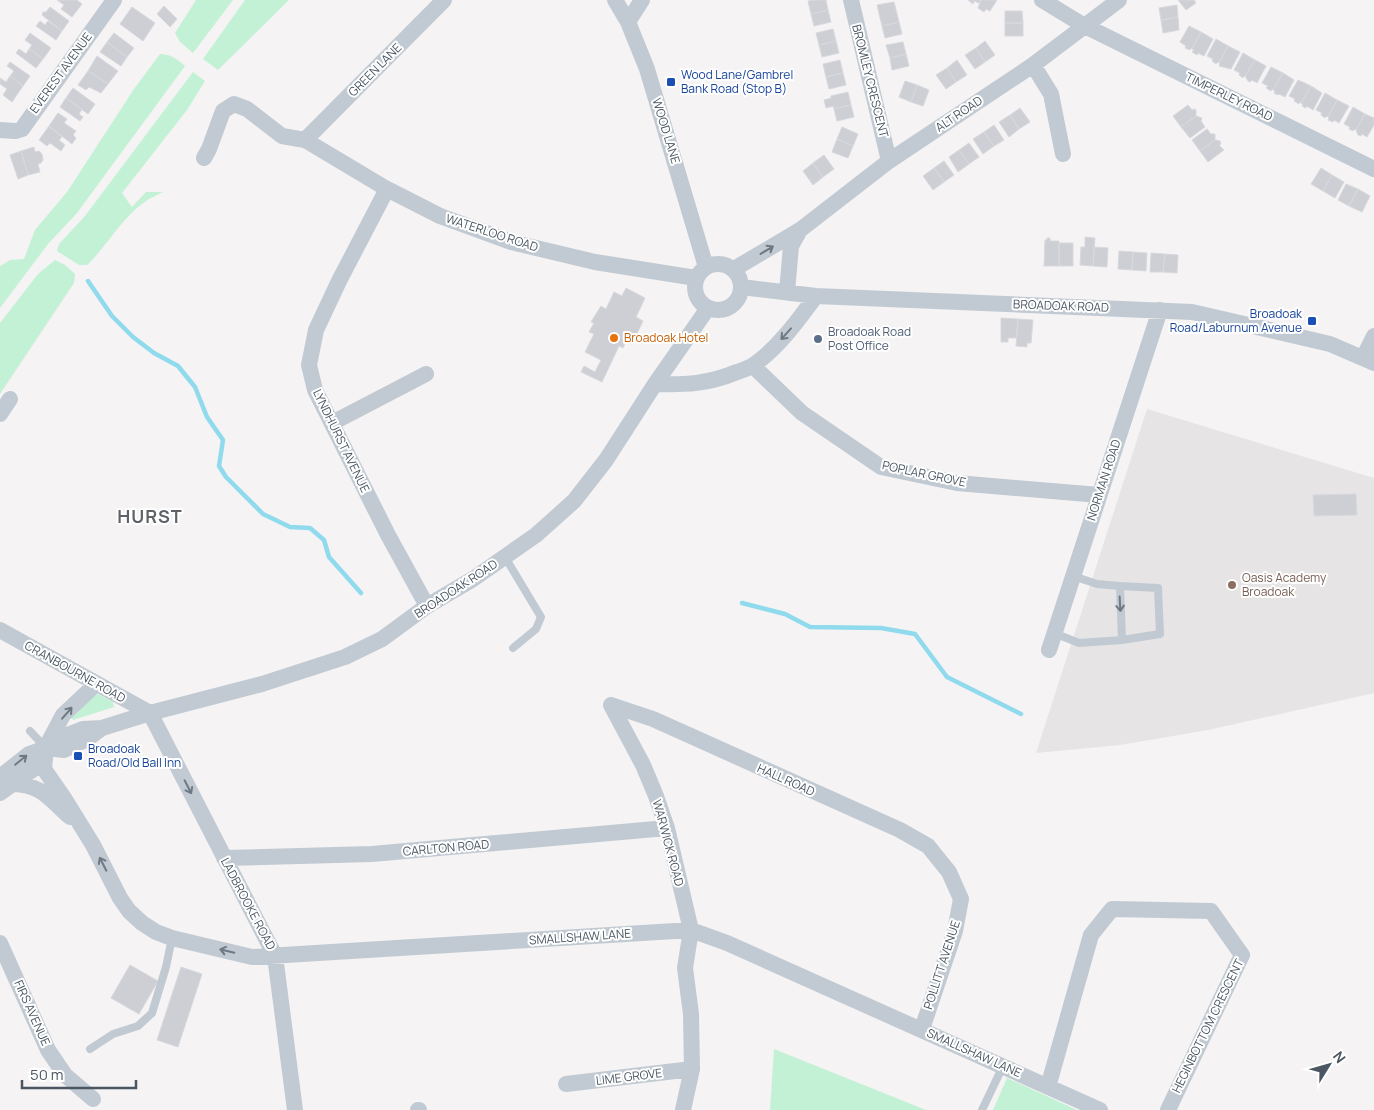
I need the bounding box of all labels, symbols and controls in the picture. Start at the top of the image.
street label: BROMLEY CRESCENT [848,22,893,140]
street label: EVEREST AVENUE [26,29,96,117]
street label: GREEN LANE [344,39,405,100]
place label: Wood Lane/Gambrel Bank Road (Stop B) [681,66,793,97]
street label: TIMPERLEY ROAD [1183,68,1276,125]
marker: Wood Lane/Gambrel Bank Road (Stop B) [665,76,677,88]
street label: ALT ROAD [932,92,986,136]
street label: WOOD LANE [648,96,685,166]
street label: WATERLOO ROAD [444,210,541,255]
one-way arrow [760,244,774,254]
street label: BROADOAK ROAD [1013,295,1109,316]
place label: Broadoak Road/Laburnum Avenue [1170,305,1303,336]
marker: Broadoak Road/Laburnum Avenue [1306,315,1318,327]
place label: Broadoak Road Post Office [828,323,911,354]
one-way arrow [780,328,792,341]
place label: Broadoak Hotel [624,329,708,346]
marker: Broadoak Hotel [608,332,620,344]
marker: Broadoak Road Post Office [812,333,824,345]
street label: LYNDHURST AVENUE [309,386,374,495]
street label: NORMAN ROAD [1082,437,1125,523]
street label: POPLAR GROVE [881,456,968,491]
district label: HURST [117,504,183,528]
street label: BROADOAK ROAD [411,555,501,622]
place label: Oasis Academy Broadoak [1242,569,1327,600]
marker: Oasis Academy Broadoak [1226,579,1238,591]
one-way arrow [1116,596,1125,612]
street label: CRANBOURNE ROAD [22,637,129,706]
one-way arrow [61,706,72,719]
place label: Broadoak Road/Old Ball Inn [88,740,181,771]
marker: Broadoak Road/Old Ball Inn [72,750,84,762]
one-way arrow [15,754,28,765]
street label: HALL ROAD [755,759,818,800]
one-way arrow [184,779,193,794]
street label: WARWICK ROAD [649,798,688,888]
street label: CARLTON ROAD [402,835,490,860]
street label: LADBROOKE ROAD [217,855,280,953]
one-way arrow [98,856,108,871]
street label: POLLITT AVENUE [919,918,964,1011]
street label: SMALLSHAW LANE [528,924,632,949]
one-way arrow [220,946,236,955]
street label: HEGINBOTTOM CRESCENT [1168,955,1248,1096]
street label: FIRS AVENUE [10,977,55,1049]
street label: SMALLSHAW LANE [924,1024,1024,1081]
north arrow [1304,1040,1354,1090]
text: N [1329,1047,1350,1067]
scale bar [22,1058,136,1090]
text: 50 m [30,1064,64,1085]
street label: LIME GROVE [595,1064,663,1089]

